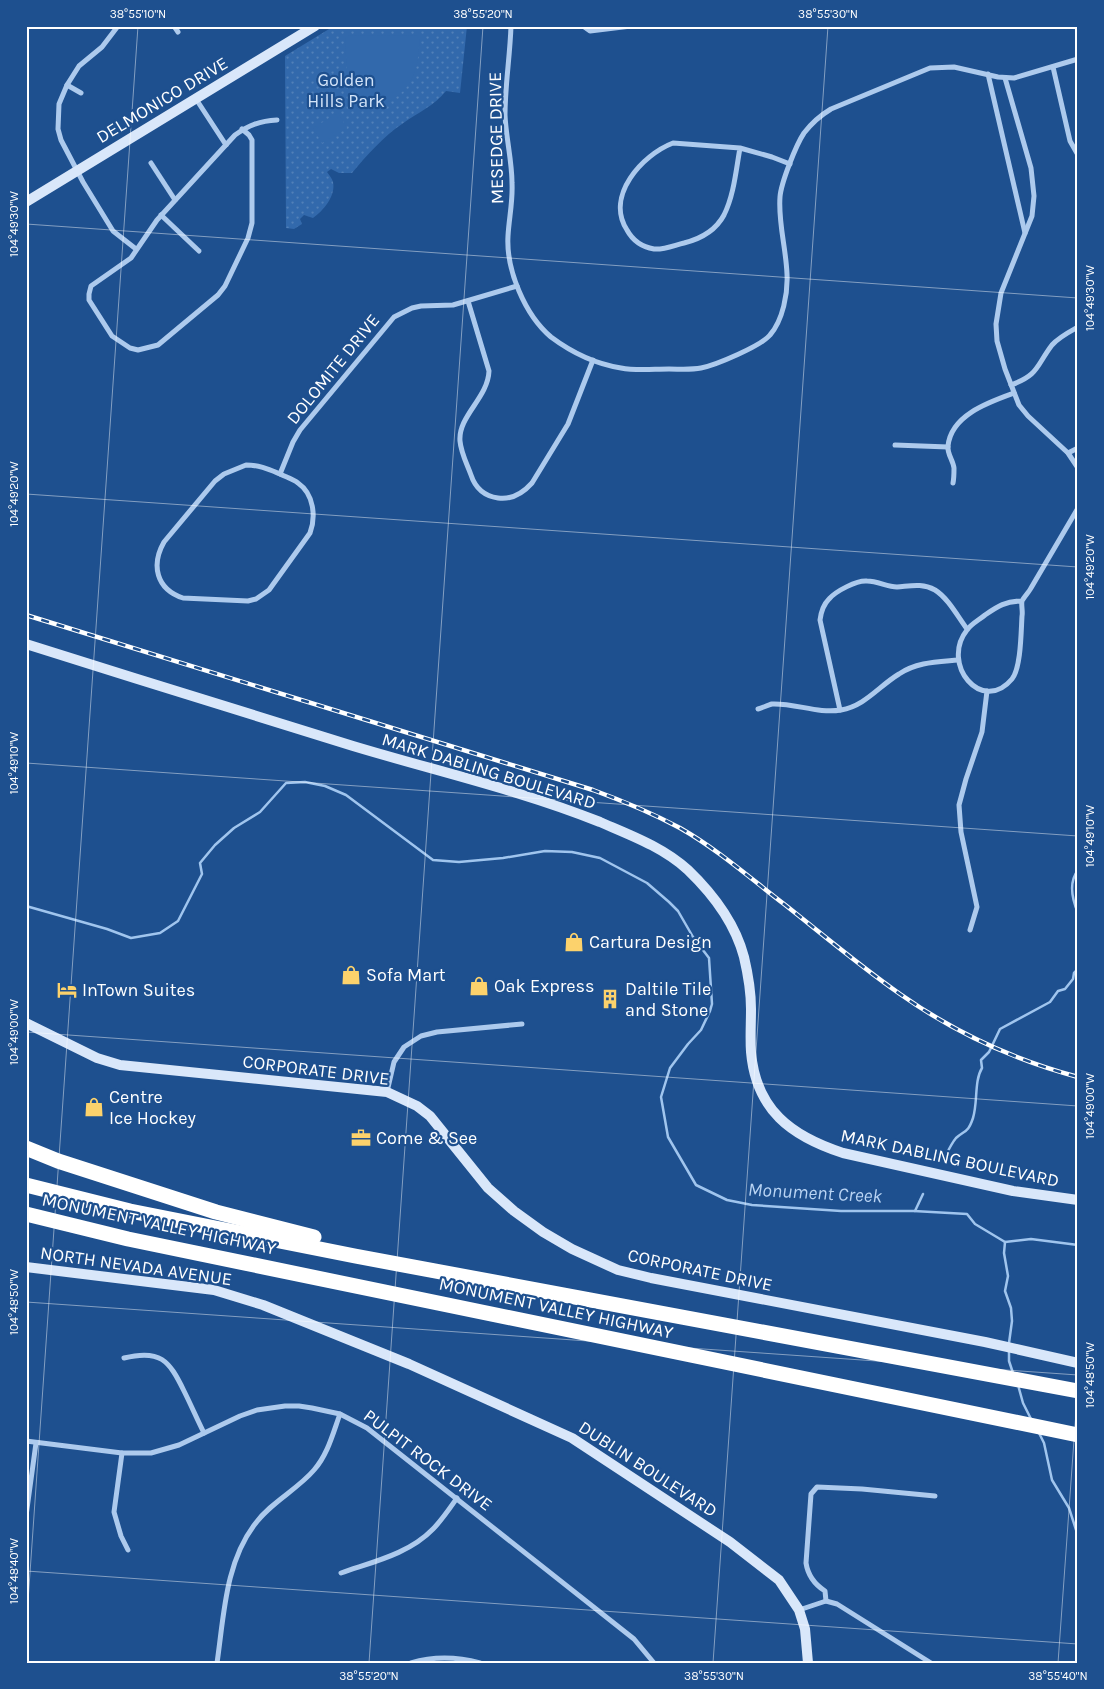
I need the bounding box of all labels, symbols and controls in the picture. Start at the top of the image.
text: 38°55'10"N [110,7,166,21]
text: 38°55'20"N [453,7,513,21]
text: 38°55'30"N [798,7,858,21]
street label: DELMONICO DRIVE [92,52,232,148]
park label: Golden Hills Park [307,69,385,112]
street label: MESEDGE DRIVE [484,72,508,204]
text: 104°49'30"W [7,191,21,257]
text: 104°49'30"W [1083,265,1097,331]
street label: DOLOMITE DRIVE [282,309,384,429]
text: 104°49'20"W [7,461,21,527]
text: 104°49'20"W [1083,534,1097,600]
street label: MARK DABLING BOULEVARD [379,728,599,814]
text: 104°49'10"W [7,731,21,794]
text: 104°49'10"W [1083,804,1097,867]
shop icon: Cartura Design [563,931,585,953]
place label: Cartura Design [589,931,712,953]
shop icon: Sofa Mart [340,964,362,986]
place label: Sofa Mart [366,964,446,986]
shop icon: Oak Express [468,975,490,997]
place label: Oak Express [494,975,594,997]
place label: Daltile Tile and Stone [625,978,711,1021]
hotel icon: InTown Suites [56,979,78,1001]
place label: InTown Suites [82,979,195,1001]
building icon: Daltile Tile and Stone [599,988,621,1010]
text: 104°49'00"W [7,999,21,1065]
street label: CORPORATE DRIVE [241,1050,391,1090]
text: 104°49'00"W [1083,1073,1097,1139]
place label: Centre Ice Hockey [109,1086,196,1129]
shop icon: Centre Ice Hockey [83,1096,105,1118]
street label: MARK DABLING BOULEVARD [839,1124,1061,1192]
office icon: Come & See [350,1127,372,1149]
place label: Come & See [376,1127,477,1149]
water label: Monument Creek [747,1178,883,1208]
street label: MONUMENT VALLEY HIGHWAY [40,1188,278,1260]
street label: NORTH NEVADA AVENUE [39,1242,233,1290]
street label: CORPORATE DRIVE [626,1244,774,1296]
text: 104°48'50"W [7,1269,21,1335]
street label: MONUMENT VALLEY HIGHWAY [437,1272,675,1344]
text: 104°48'50"W [1083,1342,1097,1408]
street label: PULPIT ROCK DRIVE [359,1404,497,1516]
street label: DUBLIN BOULEVARD [575,1416,721,1522]
text: 104°48'40"W [7,1538,21,1604]
text: 38°55'20"N [339,1669,399,1683]
text: 38°55'30"N [684,1669,744,1683]
text: 38°55'40"N [1028,1669,1088,1683]

